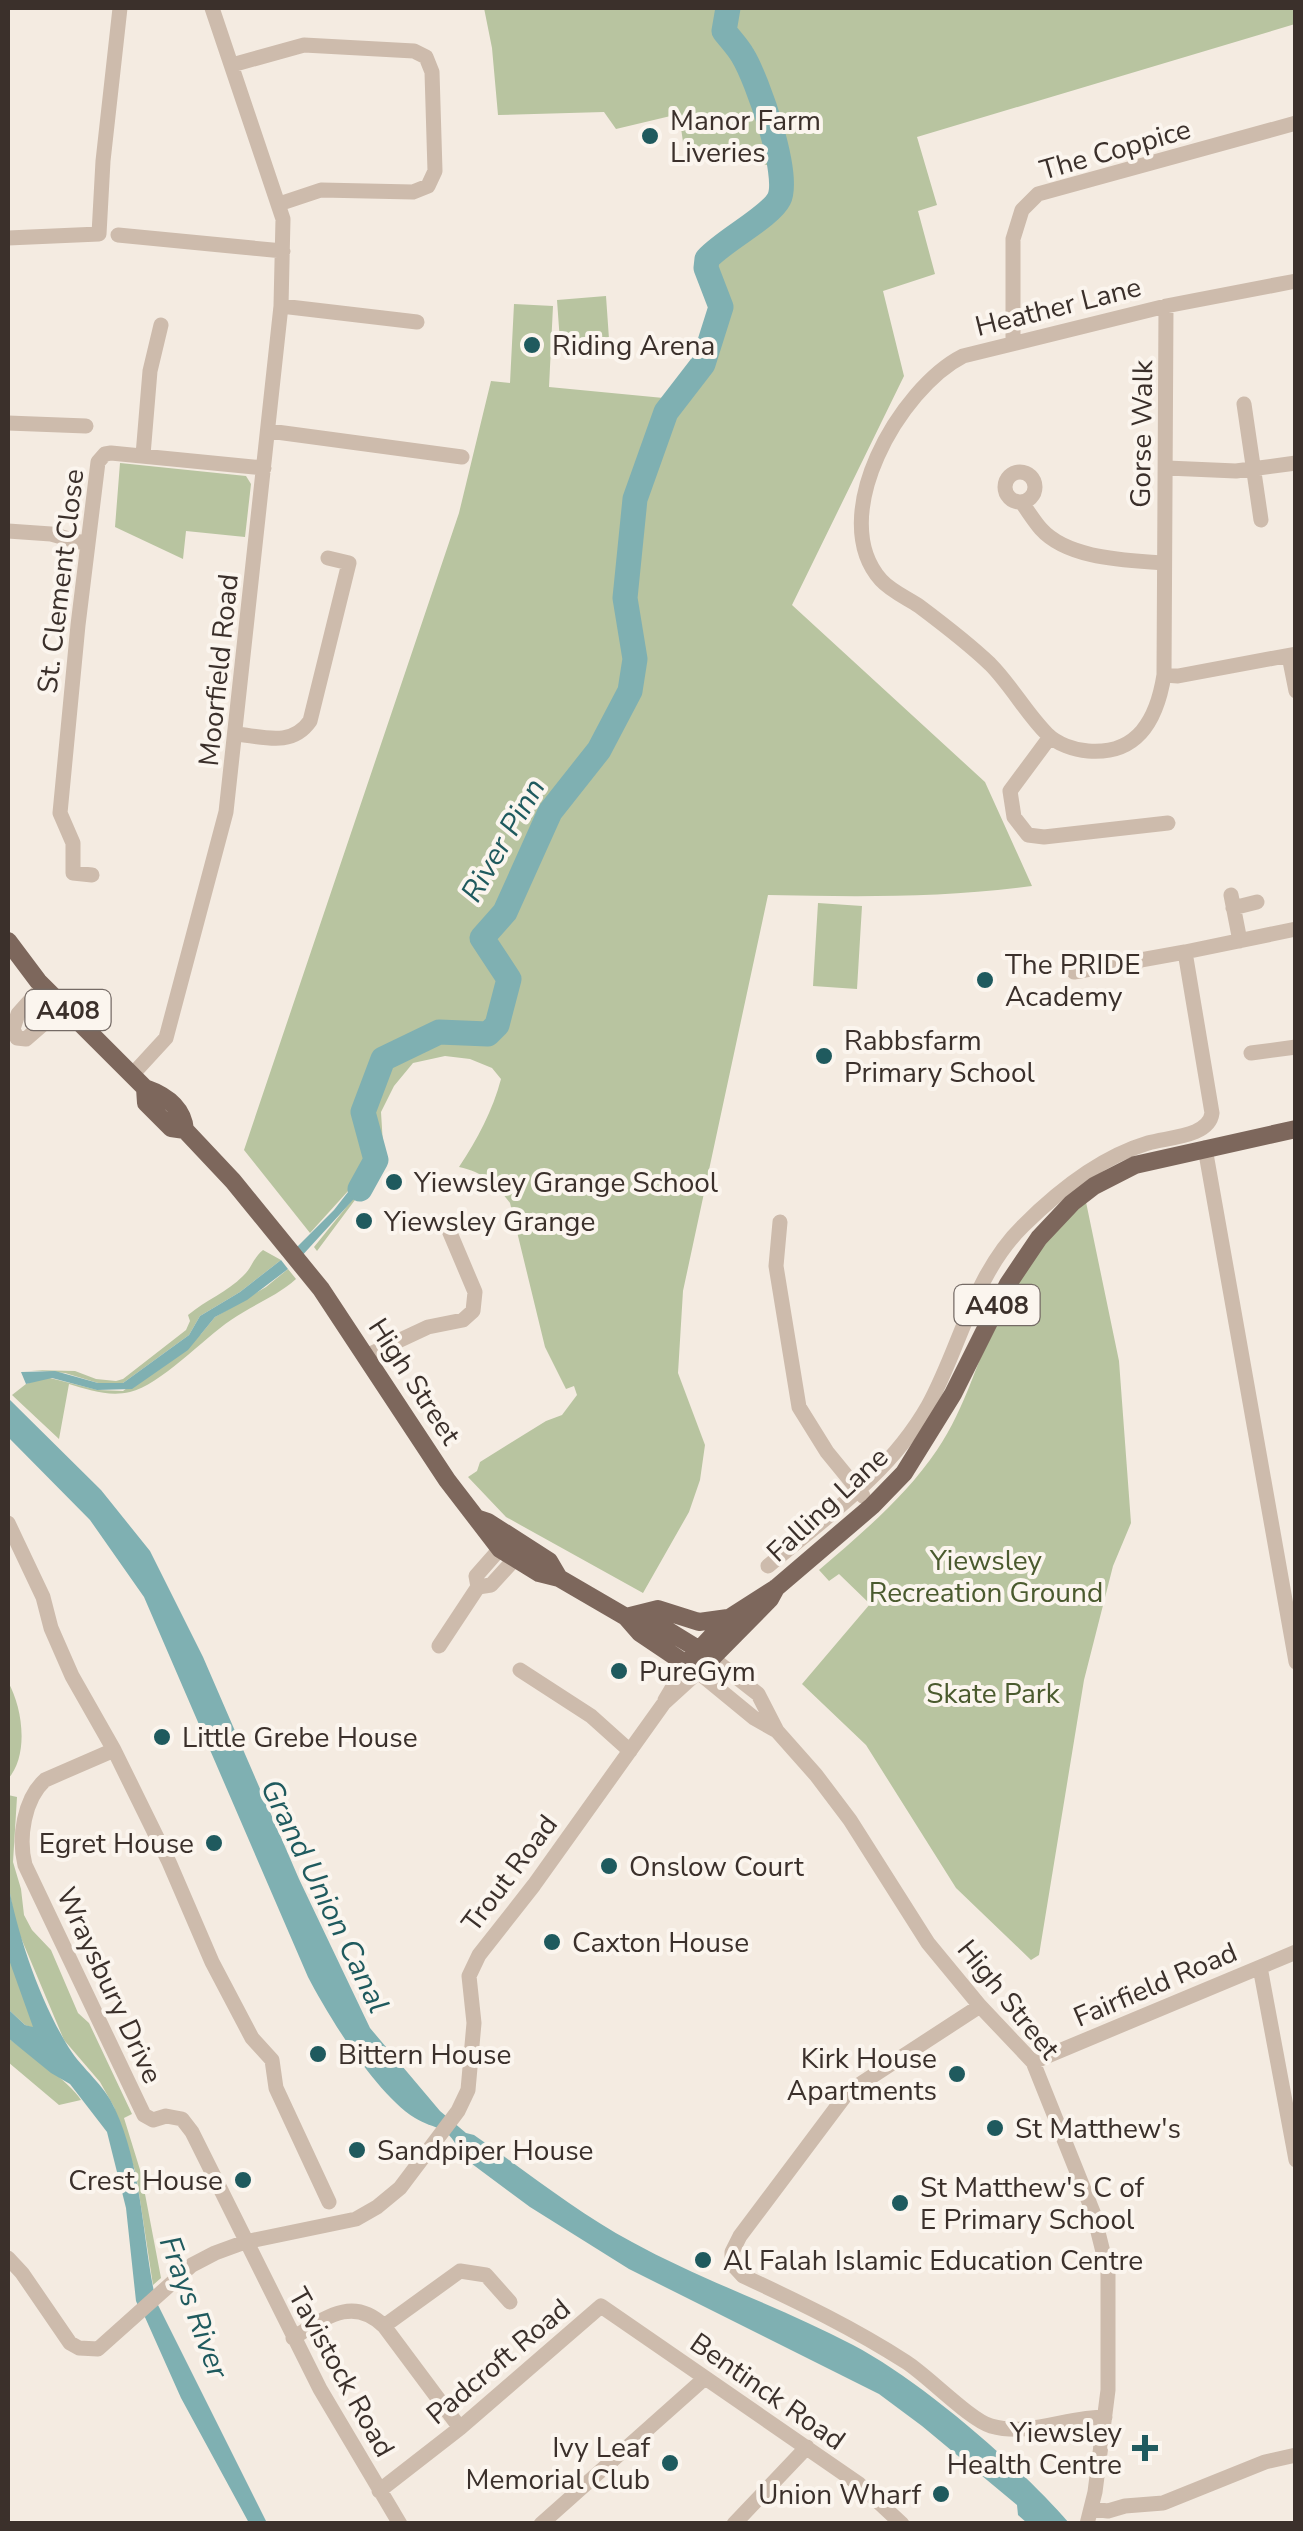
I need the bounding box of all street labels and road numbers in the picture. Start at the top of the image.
street label: The Coppice [1036,110,1195,190]
street label: Heather Lane [971,268,1145,346]
street label: Gorse Walk [1122,359,1162,508]
street label: St. Clement Close [28,467,94,695]
street label: Moorfield Road [190,572,248,768]
road number: A408 [26,990,110,1030]
road number: A408 [954,1285,1040,1325]
street label: High Street [359,1311,469,1452]
street label: Falling Lane [759,1439,897,1571]
street label: Trout Road [453,1807,566,1940]
street label: Wraysbury Drive [47,1881,171,2090]
street label: High Street [948,1932,1068,2068]
street label: Fairfield Road [1068,1933,1243,2036]
street label: Tavistock Road [279,2281,403,2464]
street label: Padcroft Road [419,2290,579,2433]
street label: Bentinck Road [682,2324,853,2459]

